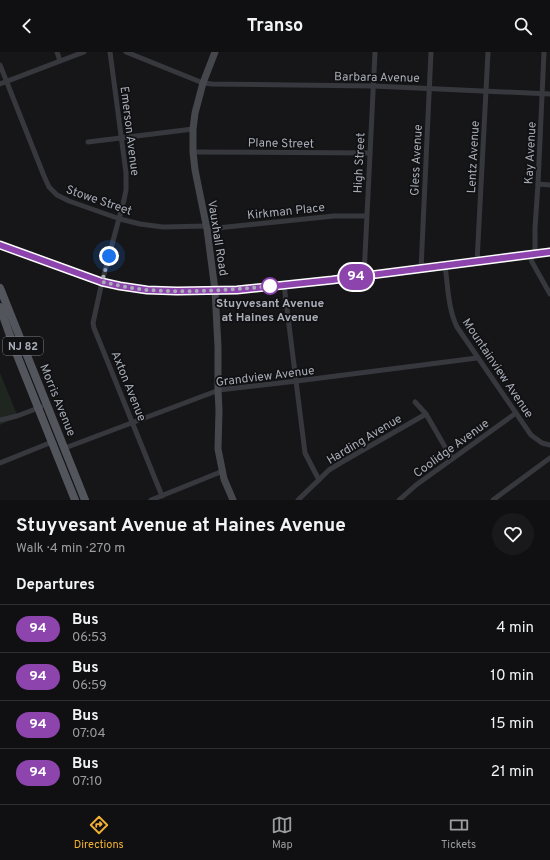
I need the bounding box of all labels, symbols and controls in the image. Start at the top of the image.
icon: back [16,15,38,37]
text: Transo [247,15,303,38]
icon: search [512,15,534,37]
street label: Barbara Avenue [334,69,420,87]
street label: Emerson Avenue [116,86,142,177]
street label: Lentz Avenue [464,120,484,194]
street label: Kay Avenue [521,121,541,185]
street label: Gless Avenue [407,124,427,196]
street label: High Street [350,132,370,194]
street label: Plane Street [248,135,314,153]
street label: Stowe Street [64,182,134,220]
street label: Vauxhall Road [203,199,231,277]
street label: Kirkman Place [246,200,326,224]
your location [99,246,119,266]
line badge: 94 [338,264,374,290]
text: 94 [347,268,365,285]
marker: Stuyvesant Avenue at Haines Avenue [261,277,279,295]
place label: Stuyvesant Avenue at Haines Avenue [216,296,324,326]
street label: Mountainview Avenue [458,316,536,421]
road number: NJ 82 [3,337,43,355]
street label: Axton Avenue [107,349,149,424]
street label: Morris Avenue [35,362,79,439]
street label: Grandview Avenue [215,363,315,391]
street label: Harding Avenue [324,411,405,469]
street label: Coolidge Avenue [410,416,493,482]
button: heart [492,513,534,555]
text: Stuyvesant Avenue at Haines Avenue [16,514,346,538]
text: Walk · 4 min · 270 m [16,541,125,557]
text: Departures [16,576,95,595]
text: Bus [72,611,99,630]
text: 4 min [496,619,534,638]
text: 94 [29,620,47,637]
text: 06:53 [72,630,107,646]
text: Bus [72,659,99,678]
text: 10 min [490,667,534,686]
text: 94 [29,668,47,685]
text: 06:59 [72,678,107,694]
text: Bus [72,707,99,726]
text: 15 min [491,715,534,734]
text: 94 [29,716,47,733]
text: 07:04 [72,726,106,742]
text: Bus [72,755,99,774]
text: 21 min [491,763,534,782]
text: 94 [29,764,47,781]
text: 07:10 [72,774,102,790]
tab: Directions [74,814,124,852]
tab: Map [271,814,293,852]
tab: Tickets [441,814,476,852]

